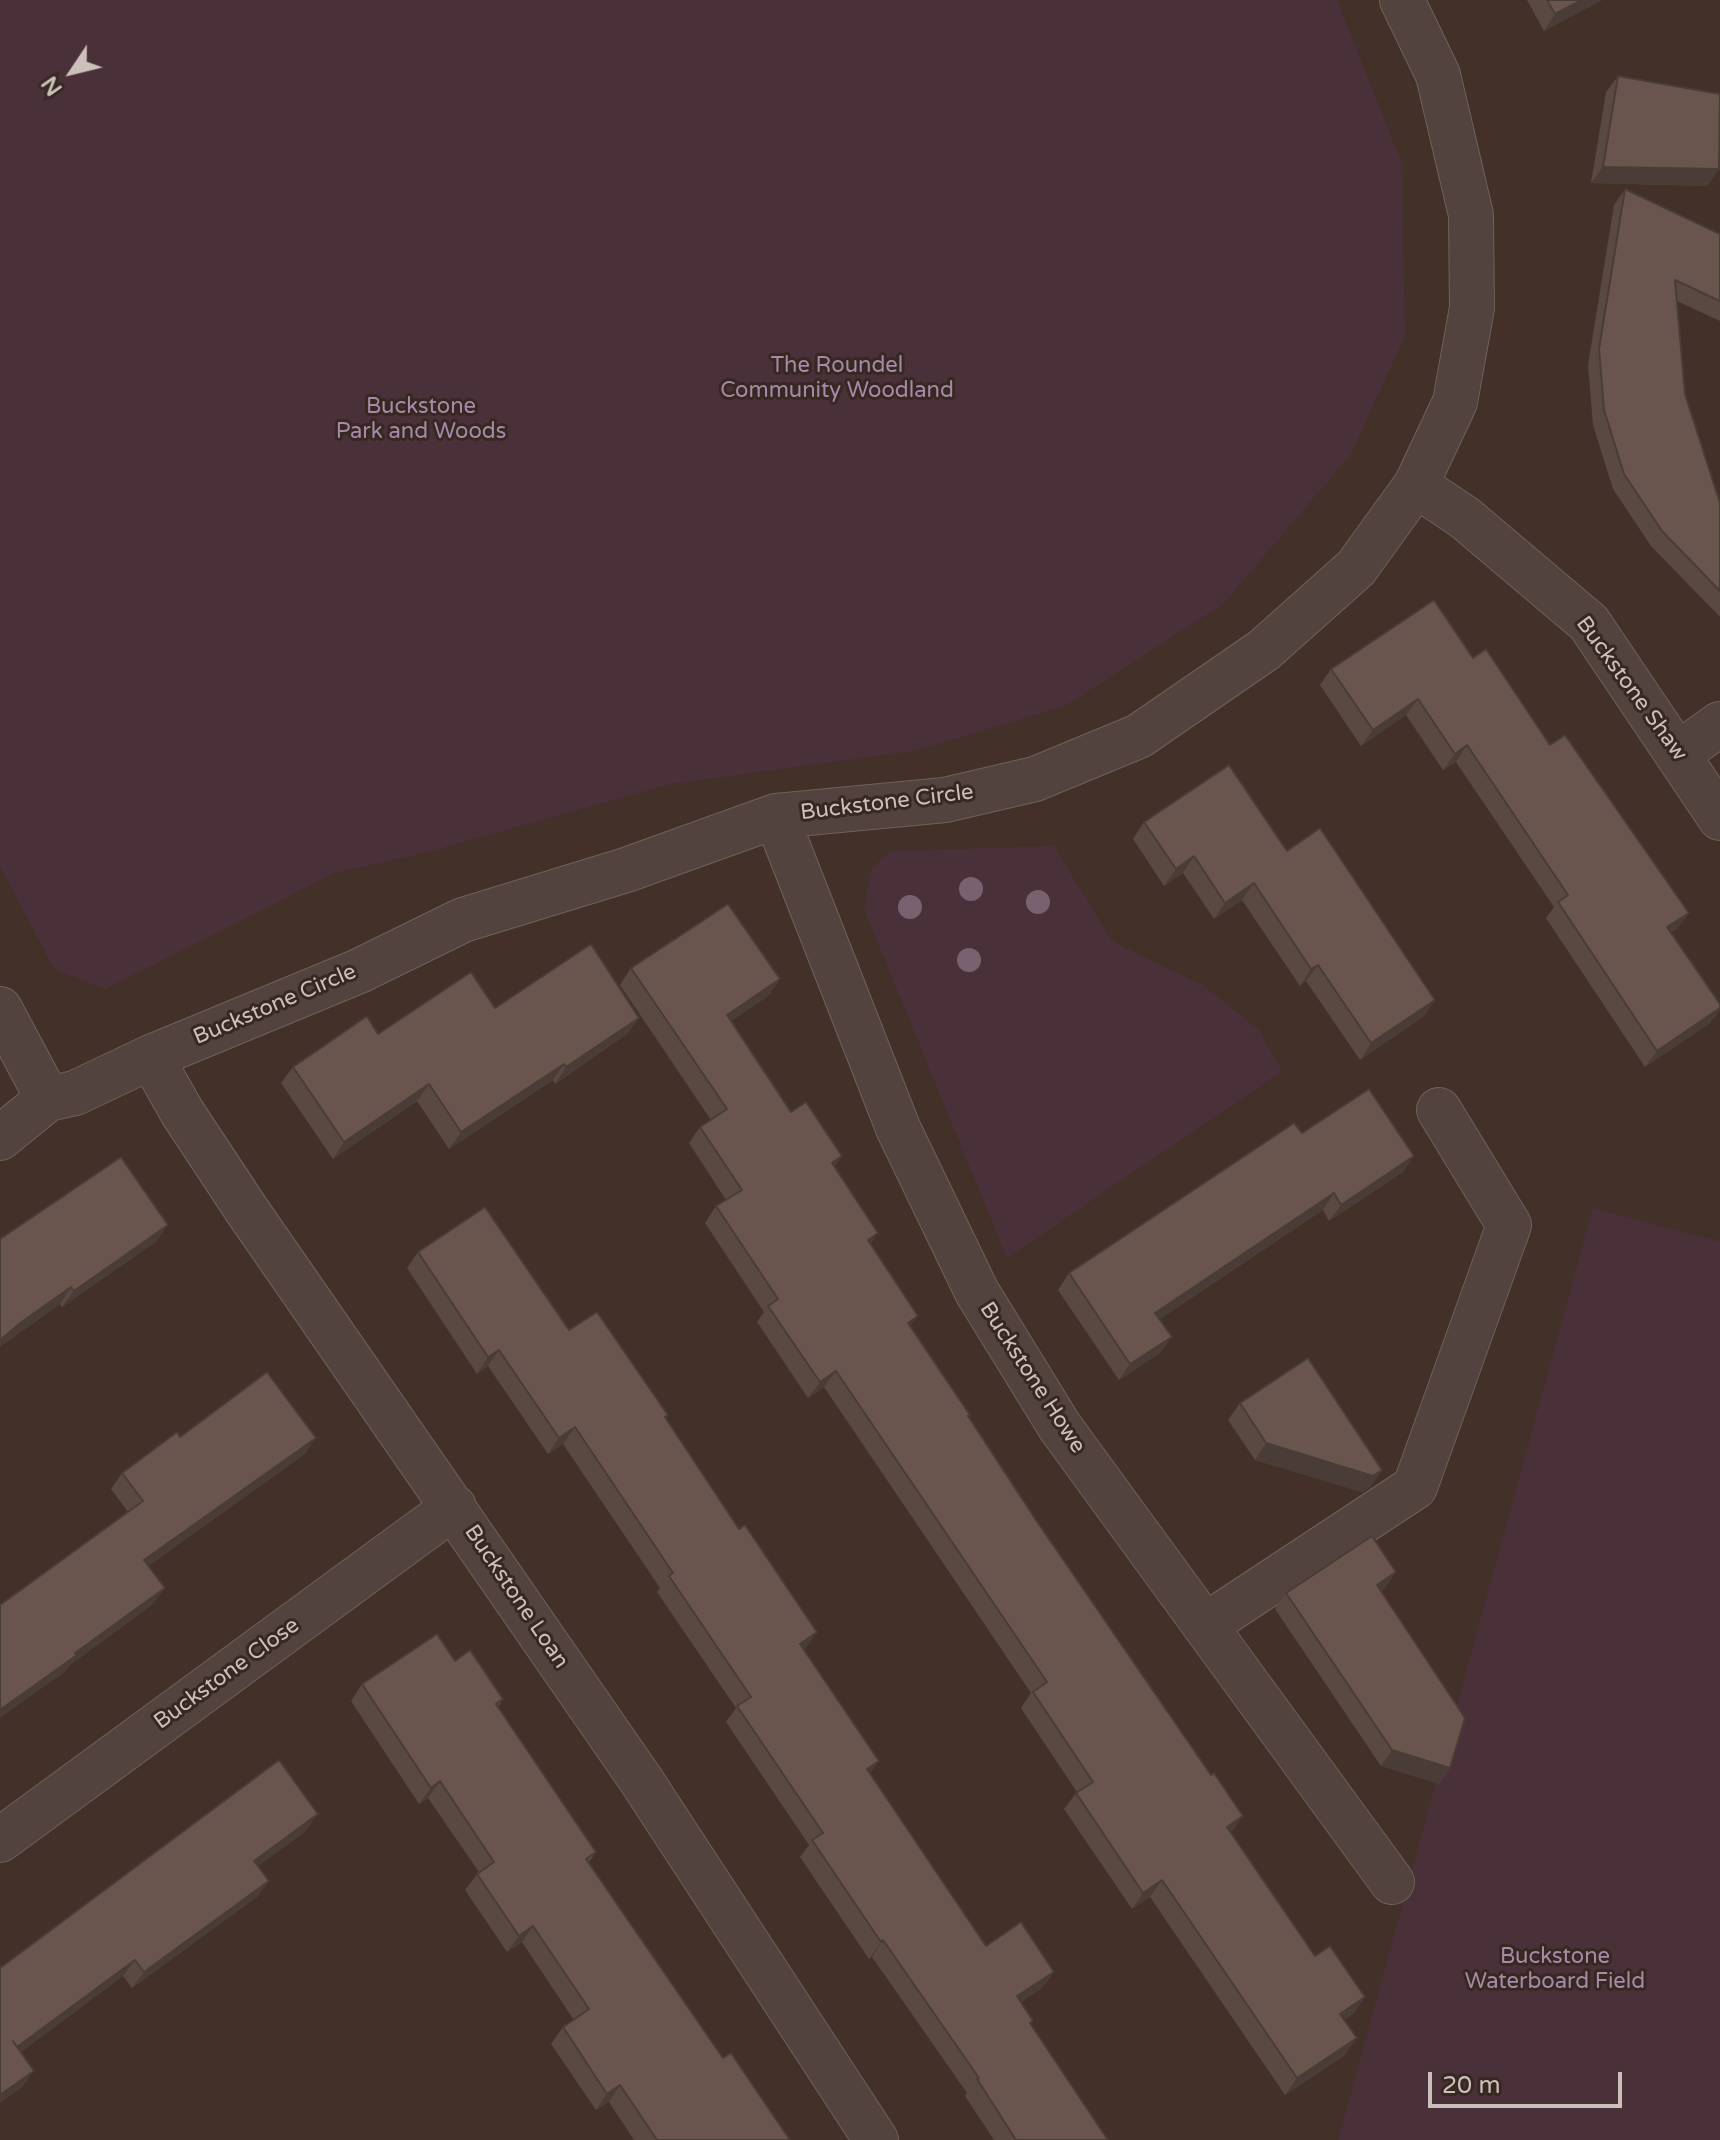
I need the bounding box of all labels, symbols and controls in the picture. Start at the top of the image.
north arrow [32,32,112,112]
text: N [37,71,68,100]
park label: The Roundel Community Woodland [720,353,954,404]
park label: Buckstone Park and Woods [336,394,506,446]
street label: Buckstone Shaw [1570,612,1692,766]
street label: Buckstone Circle [799,779,975,827]
street label: Buckstone Circle [190,959,360,1051]
street label: Buckstone Howe [973,1297,1091,1459]
street label: Buckstone Loan [458,1520,574,1674]
street label: Buckstone Close [149,1613,305,1735]
park label: Buckstone Waterboard Field [1465,1944,1645,1996]
scale bar [1432,2056,1626,2106]
text: 20 m [1442,2071,1500,2100]

